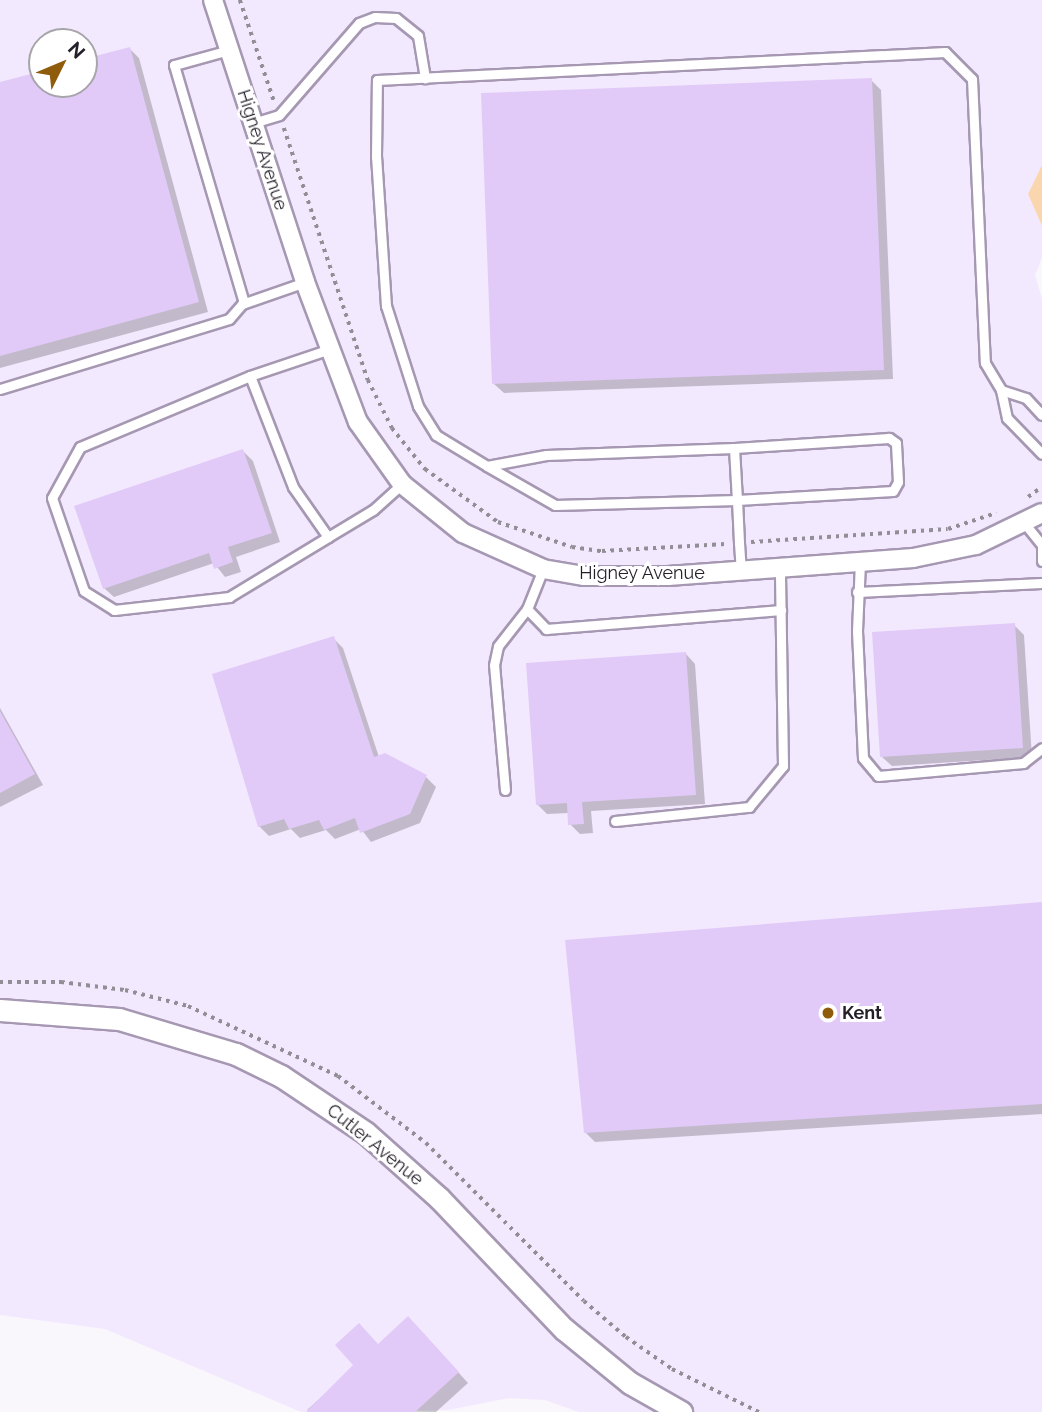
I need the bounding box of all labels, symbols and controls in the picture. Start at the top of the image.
north arrow [28,28,98,98]
text: N [64,37,90,63]
street label: Higney Avenue [232,86,292,214]
street label: Higney Avenue [579,562,705,584]
place label: Kent [842,1002,882,1024]
marker: Kent [820,1005,836,1021]
street label: Cutler Avenue [322,1099,428,1191]

